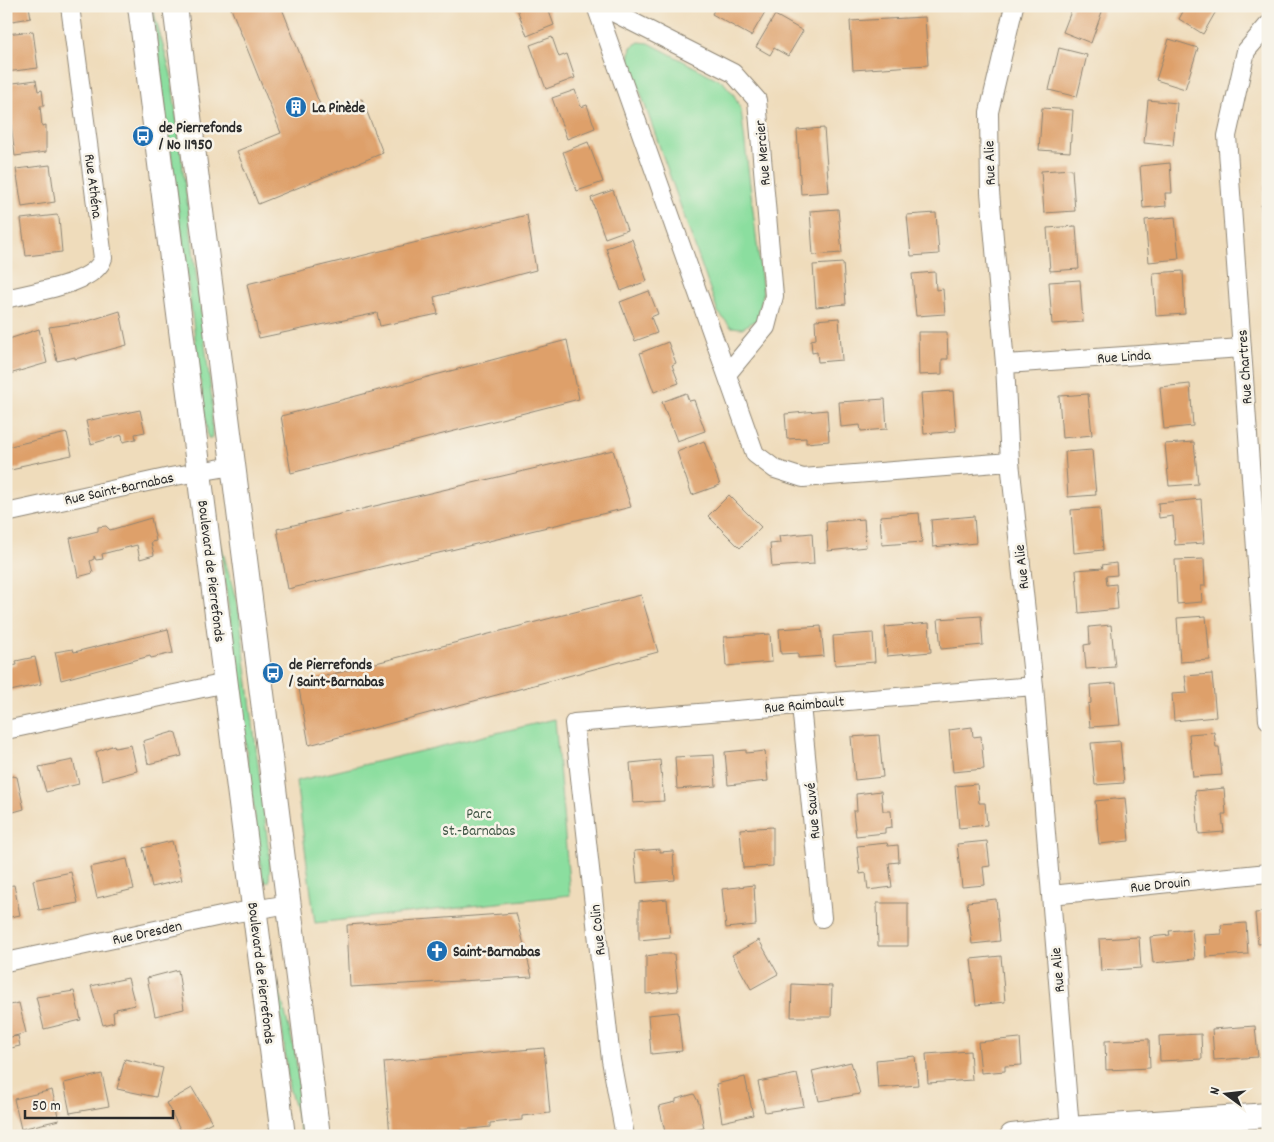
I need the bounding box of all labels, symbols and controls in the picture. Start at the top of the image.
building icon: La Pinède [284,95,308,119]
place label: La Pinède [312,98,366,120]
place label: de Pierrefonds / No 11950 [158,118,242,157]
street label: Rue Mercier [750,119,778,187]
bus stop icon: de Pierrefonds / No 11950 [131,124,155,148]
street label: Rue Alie [979,140,1003,186]
street label: Rue Athéna [77,153,107,221]
street label: Rue Chartres [1232,329,1260,405]
street label: Rue Linda [1097,345,1153,371]
street label: Rue Saint-Barnabas [63,468,176,512]
street label: Boulevard de Pierrefonds [190,499,230,644]
street label: Rue Alie [1010,543,1036,590]
place label: de Pierrefonds / Saint-Barnabas [288,655,384,694]
bus stop icon: de Pierrefonds / Saint-Barnabas [261,661,285,685]
street label: Rue Raimbault [763,691,846,720]
street label: Rue Sauvé [801,782,827,840]
park label: Parc St.-Barnabas [442,804,516,843]
street label: Rue Drouin [1129,872,1191,900]
street label: Boulevard de Pierrefonds [240,901,280,1046]
street label: Rue Colin [585,903,613,956]
street label: Rue Dresden [111,916,184,952]
church icon: Saint-Barnabas [425,939,449,963]
place label: Saint-Barnabas [453,942,541,964]
street label: Rue Alie [1046,946,1072,993]
north arrow [1202,1070,1252,1120]
text: N [1205,1085,1226,1097]
scale bar [25,1087,172,1119]
text: 50 m [32,1096,61,1118]

